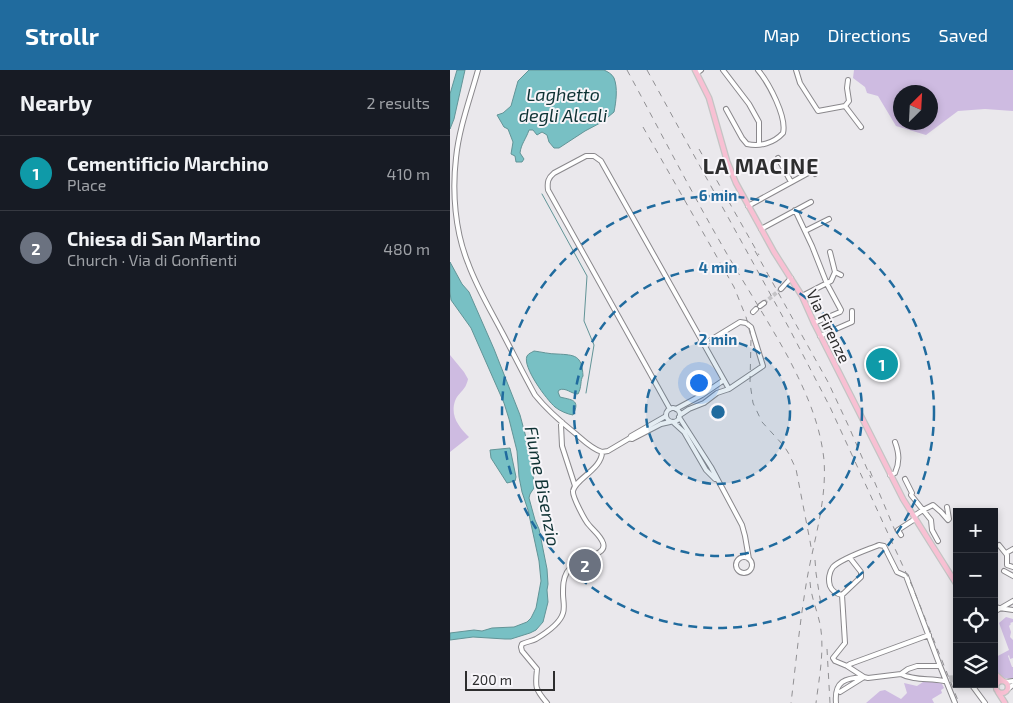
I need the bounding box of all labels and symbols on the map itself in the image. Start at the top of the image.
water label: Laghetto degli Alcali [519,83,608,126]
north arrow [893,85,938,130]
district label: LA MACINE [703,153,819,178]
text: 6 min [699,186,737,204]
text: 4 min [698,258,738,276]
street label: Via Firenze [803,286,855,366]
text: 2 min [699,330,737,348]
pin: 1 [866,345,898,383]
your location [686,370,712,396]
centre of rings [709,403,727,421]
water label: Fiume Bisenzio [521,424,565,548]
pin: 2 [569,546,601,584]
scale bar [465,668,555,691]

